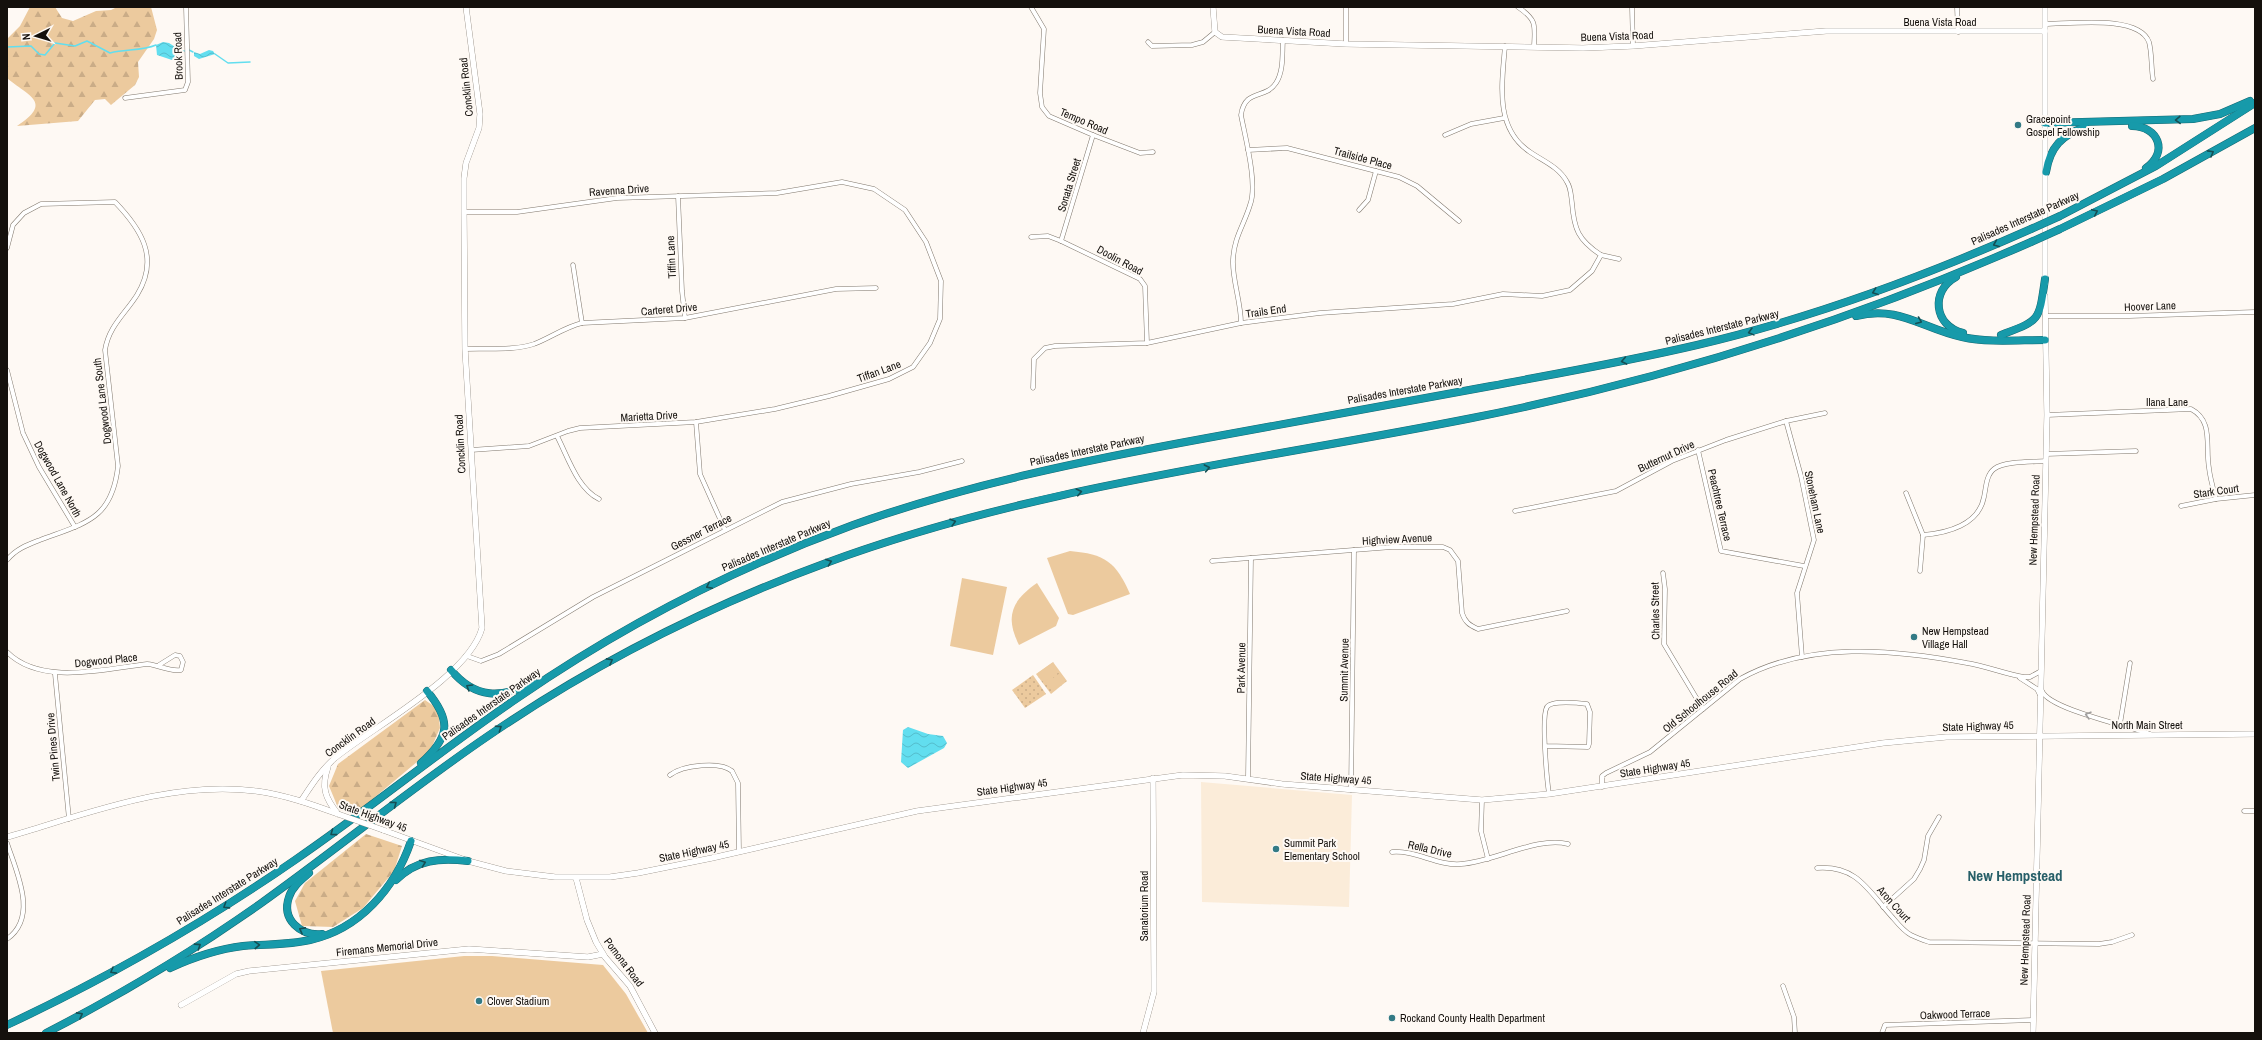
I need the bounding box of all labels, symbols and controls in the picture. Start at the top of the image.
street label: Buena Vista Road [1903,15,1977,29]
north arrow [16,16,56,56]
street label: Buena Vista Road [1257,22,1331,40]
street label: Buena Vista Road [1580,28,1654,44]
street label: Brook Road [170,32,186,80]
text: N [19,33,33,41]
street label: Concklin Road [456,57,476,117]
street label: Tempo Road [1058,105,1110,137]
place label: Gracepoint Gospel Fellowship [2026,112,2100,139]
one-way arrow [2175,116,2181,125]
marker: Gracepoint Gospel Fellowship [2013,120,2023,130]
street label: Trailside Place [1332,143,1394,173]
one-way arrow [2207,150,2214,158]
street label: Sonata Street [1054,156,1084,213]
street label: Ravenna Drive [588,181,650,199]
street label: Palisades Interstate Parkway [1969,188,2082,248]
one-way arrow [2091,209,2099,217]
street label: Tiffin Lane [663,235,679,279]
one-way arrow [1992,240,1999,248]
street label: Doolin Road [1095,242,1145,278]
one-way arrow [1872,288,1879,296]
street label: Hoover Lane [2124,298,2176,314]
street label: Carteret Drive [640,300,698,318]
street label: Trails End [1245,301,1287,321]
street label: Palisades Interstate Parkway [1664,306,1781,348]
one-way arrow [1915,316,1923,324]
one-way arrow [1748,327,1754,335]
one-way arrow [1621,356,1628,365]
street label: Dogwood Lane South [90,357,114,445]
street label: Tiffan Lane [855,357,903,385]
street label: Palisades Interstate Parkway [1346,373,1464,407]
street label: Ilana Lane [2146,395,2188,409]
street label: Marietta Drive [620,408,678,424]
street label: Concklin Road [451,414,469,474]
street label: Palisades Interstate Parkway [1028,431,1146,469]
street label: Butternut Drive [1636,437,1696,475]
street label: Dogwood Lane North [31,438,85,520]
one-way arrow [1204,464,1210,473]
street label: Peachtree Terrace [1705,468,1735,542]
street label: Stoneham Lane [1802,469,1828,535]
street label: New Hempstead Road [2025,474,2043,566]
street label: Stark Court [2192,481,2240,501]
one-way arrow [1076,488,1082,497]
street label: Gessner Terrace [668,511,734,553]
street label: Palisades Interstate Parkway [719,516,833,574]
one-way arrow [949,518,956,527]
street label: Highview Avenue [1362,530,1432,548]
one-way arrow [825,558,832,566]
one-way arrow [706,581,714,589]
street label: Charles Street [1647,582,1663,640]
place label: New Hempstead Village Hall [1922,624,1989,651]
marker: New Hempstead Village Hall [1909,632,1919,642]
street label: Summit Avenue [1336,638,1352,702]
street label: Park Avenue [1234,642,1248,694]
street label: Dogwood Place [74,650,138,670]
one-way arrow [606,658,614,666]
street label: Palisades Interstate Parkway [439,664,543,743]
street label: Old Schoolhouse Road [1660,666,1740,736]
one-way arrow [466,684,473,692]
one-way arrow [2085,711,2092,720]
street label: Twin Pines Drive [43,712,63,782]
street label: Concklin Road [322,714,378,760]
street label: State Highway 45 [1942,718,2014,734]
street label: North Main Street [2111,718,2183,732]
one-way arrow [495,725,502,733]
street label: State Highway 45 [1619,756,1691,780]
street label: State Highway 45 [1300,769,1372,787]
street label: State Highway 45 [976,775,1048,799]
street label: State Highway 45 [337,797,409,835]
one-way arrow [389,802,396,809]
one-way arrow [331,828,338,835]
place label: Summit Park Elementary School [1284,836,1360,863]
street label: State Highway 45 [658,837,730,865]
street label: Rella Drive [1407,837,1453,861]
marker: Summit Park Elementary School [1271,844,1281,854]
street label: Palisades Interstate Parkway [174,854,281,928]
one-way arrow [420,859,427,868]
district label: New Hempstead [1967,865,2063,886]
street label: Sanatorium Road [1137,871,1151,941]
street label: Aron Court [1874,882,1914,925]
street label: New Hempstead Road [2016,894,2034,986]
one-way arrow [223,901,230,909]
one-way arrow [299,927,306,935]
street label: Firemans Memorial Drive [335,935,439,959]
street label: Pomona Road [601,935,647,989]
one-way arrow [254,941,260,949]
one-way arrow [194,943,201,951]
one-way arrow [110,967,117,974]
place label: Clover Stadium [487,994,549,1008]
marker: Clover Stadium [474,996,484,1006]
street label: Oakwood Terrace [1920,1006,1990,1022]
place label: Rockand County Health Department [1400,1011,1545,1025]
one-way arrow [76,1012,83,1020]
marker: Rockand County Health Department [1387,1013,1397,1023]

